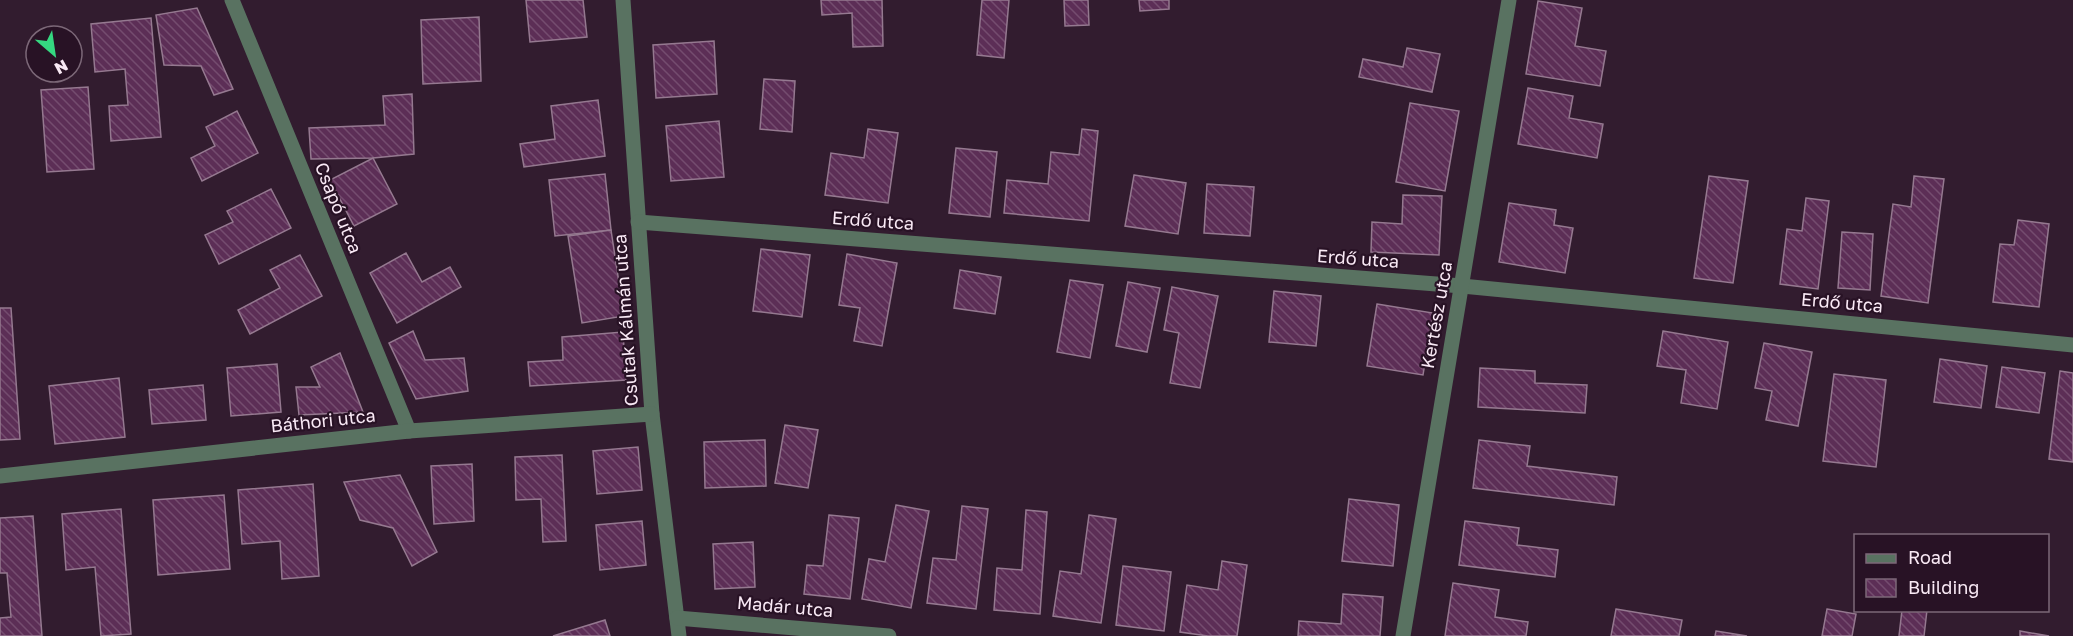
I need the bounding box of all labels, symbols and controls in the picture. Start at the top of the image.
north arrow [24,24,84,84]
text: N [51,55,71,79]
street label: Csapó utca [311,159,367,256]
street label: Erdő utca [831,206,915,234]
street label: Csutak Kálmán utca [608,233,642,407]
street label: Erdő utca [1316,244,1400,272]
street label: Kertész utca [1416,259,1456,370]
street label: Erdő utca [1800,287,1884,317]
street label: Báthori utca [269,404,377,436]
legend [1854,534,2049,612]
text: Road [1908,546,1952,568]
text: Building [1908,576,1979,598]
street label: Madár utca [736,591,834,621]

